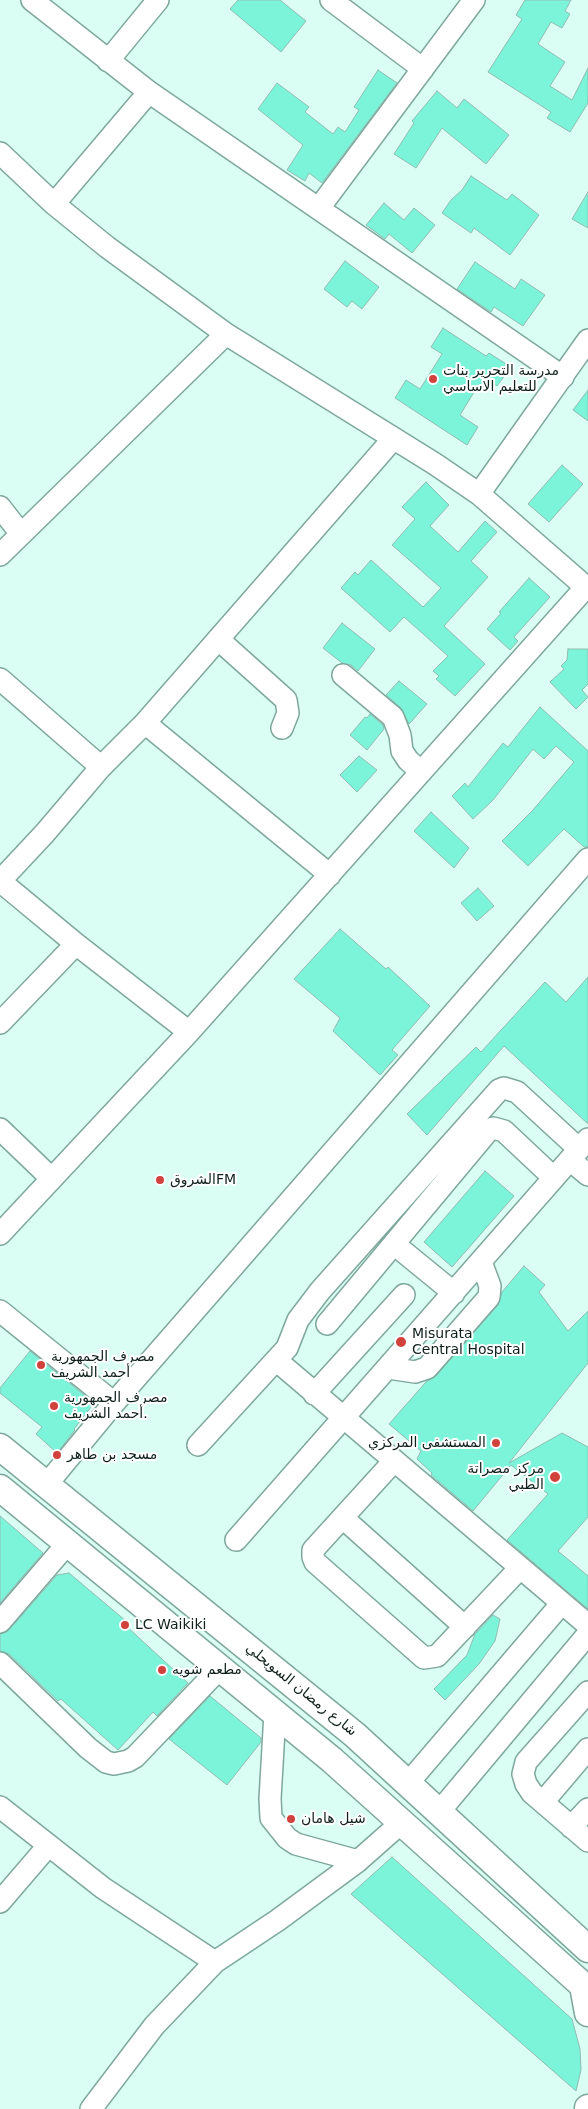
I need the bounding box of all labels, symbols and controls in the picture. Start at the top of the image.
place label: مدرسة التحرير بنات للتعليم الاساسي [443,363,559,396]
marker: مدرسة التحرير بنات للتعليم الاساسي [427,373,439,385]
place label: الشروقFM [170,1172,236,1188]
marker: الشروقFM [154,1174,166,1186]
place label: Misurata Central Hospital [412,1326,525,1358]
marker: Misurata Central Hospital [394,1335,408,1349]
place label: مصرف الجمهورية أحمد الشريف [51,1349,154,1381]
marker: مصرف الجمهورية أحمد الشريف [35,1359,47,1371]
place label: مصرف الجمهورية أحمد الشريف. [64,1390,167,1422]
marker: مصرف الجمهورية أحمد الشريف. [48,1400,60,1412]
place label: المستشفى المركزي [368,1435,486,1451]
marker: المستشفى المركزي [490,1437,502,1449]
place label: مسجد بن طاهر [67,1447,157,1463]
marker: مسجد بن طاهر [51,1449,63,1461]
place label: مركز مصراتة الطبي [467,1461,544,1494]
marker: مركز مصراتة الطبي [548,1470,562,1484]
place label: LC Waikiki [135,1617,206,1633]
marker: LC Waikiki [119,1619,131,1631]
street label: شارع رمضان السويحلي [242,1640,360,1740]
place label: مطعم شويه [172,1662,242,1678]
marker: مطعم شويه [156,1664,168,1676]
place label: شيل هامان [301,1811,366,1827]
marker: شيل هامان [285,1813,297,1825]

